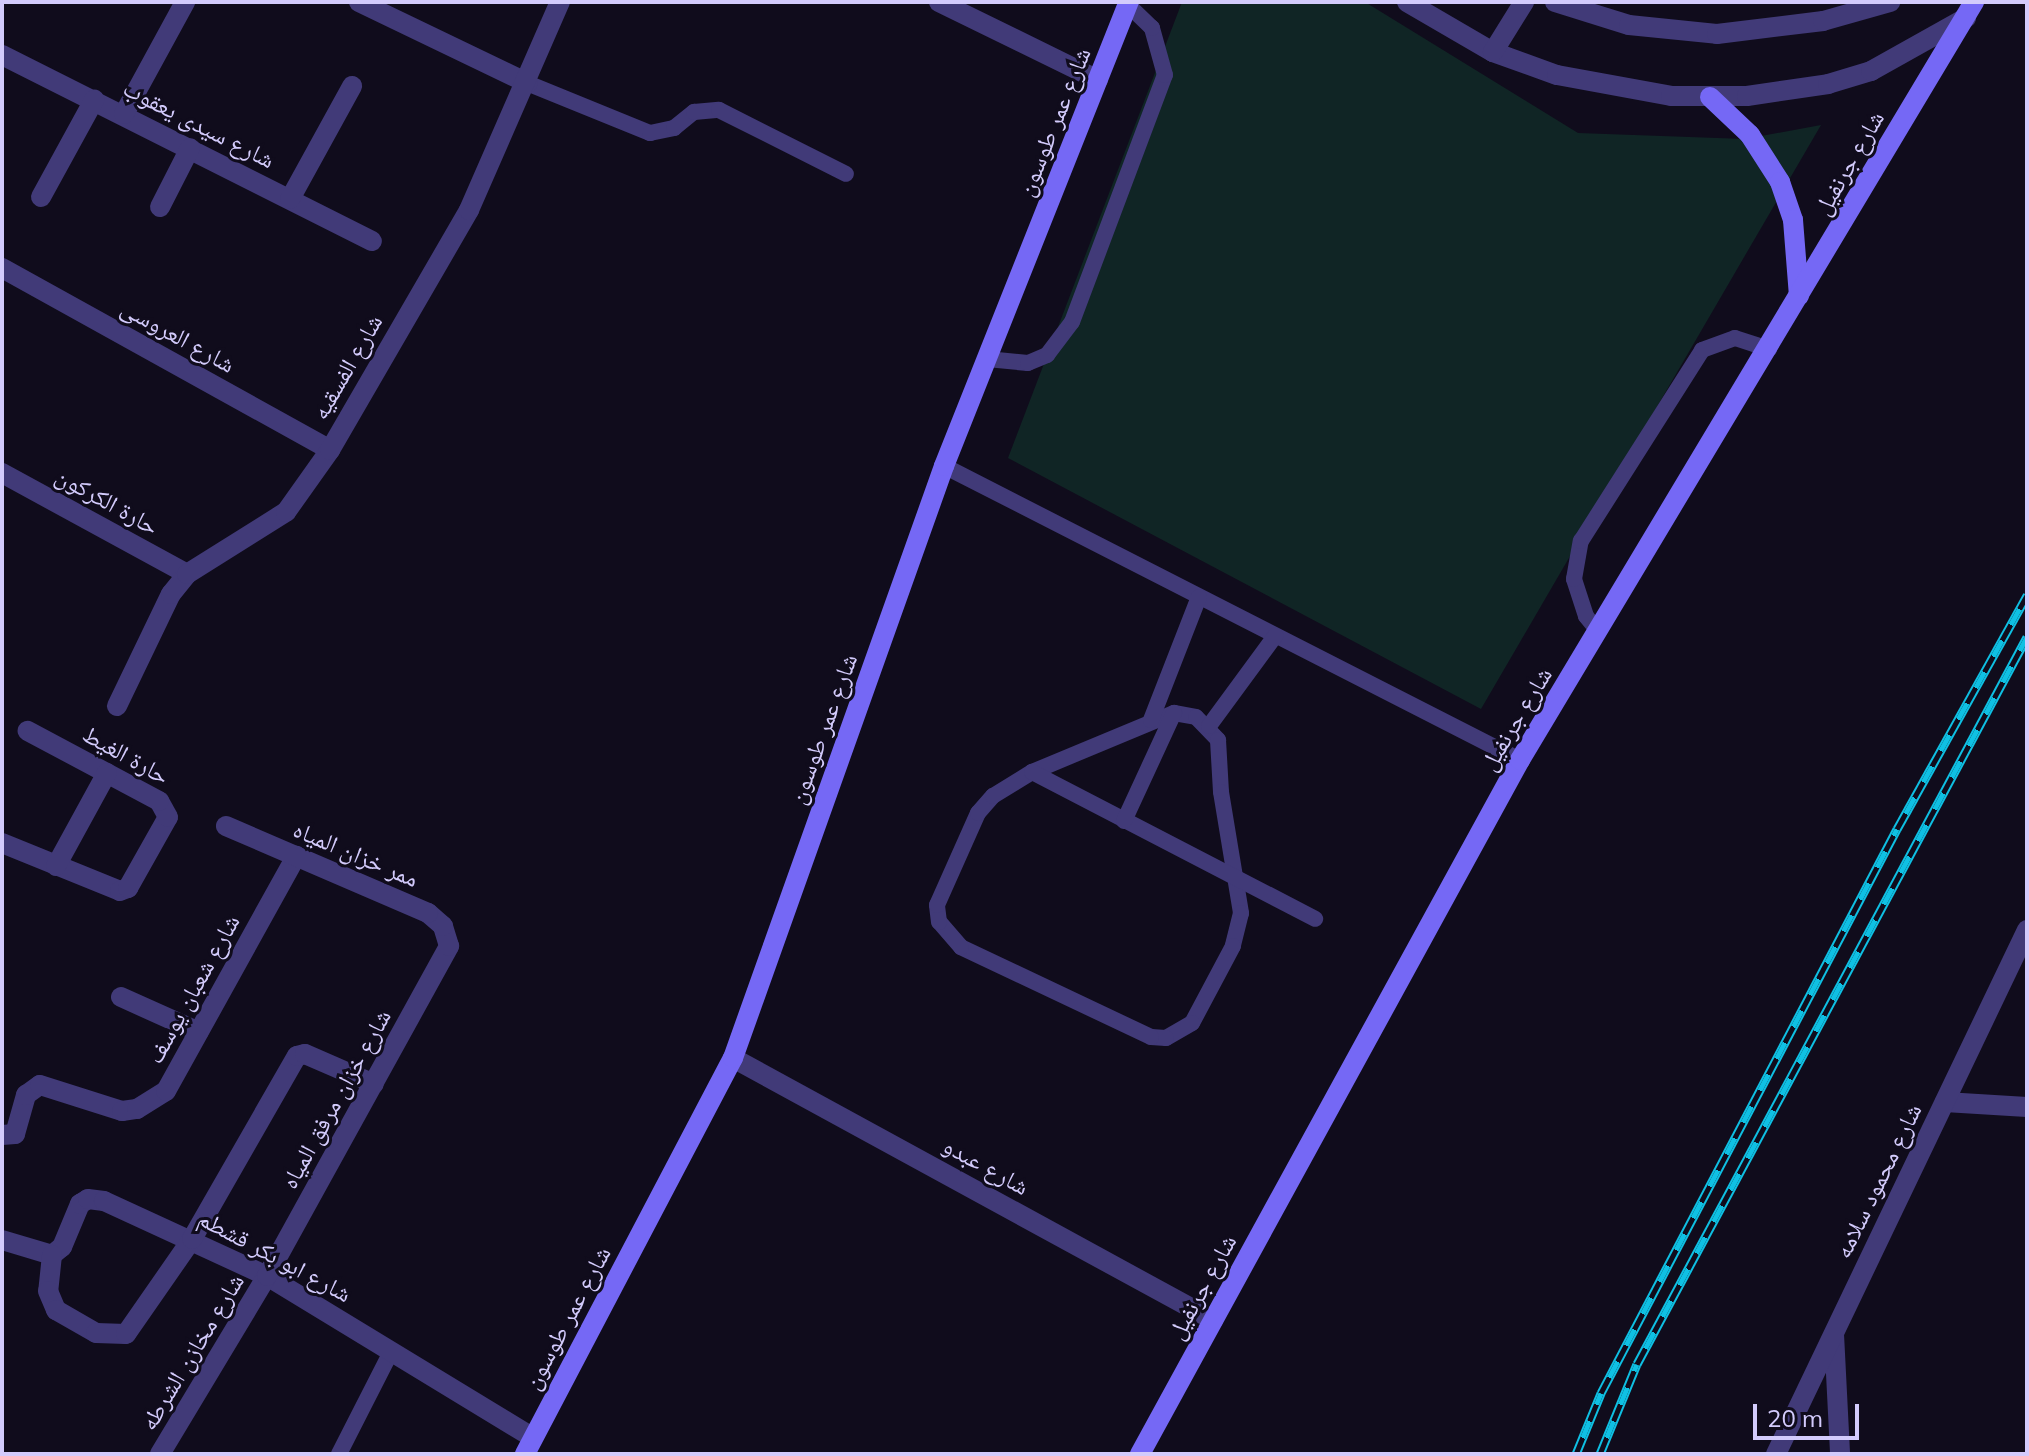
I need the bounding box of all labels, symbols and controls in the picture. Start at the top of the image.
street label: شارع عمر طوسون [1011,43,1097,201]
street label: شارع سيدى يعقوب [119,73,279,175]
street label: شارع جرنفيل [1808,106,1890,220]
street label: شارع العروسى [116,293,240,379]
street label: شارع الفسقيه [305,309,389,425]
street label: حارة الكركون [50,461,164,541]
street label: شارع عمر طوسون [782,650,864,808]
street label: شارع جرنفيل [1474,662,1558,776]
street label: حارة الغيط [78,719,174,791]
street label: ممر خزان المياه [289,815,423,893]
street label: شارع شعبان يوسف [140,909,246,1069]
street label: شارع خزان مرفق المياه [275,1004,397,1194]
street label: شارع محمود سلامه [1828,1099,1928,1263]
street label: شارع عبدو [938,1131,1034,1201]
street label: شارع ابو بكر قشطم [194,1204,356,1308]
street label: شارع جرنفيل [1161,1229,1243,1345]
street label: شارع عمر طوسون [517,1241,617,1395]
street label: شارع مخازن الشرطه [134,1268,250,1436]
scale bar [1757,1388,1863,1438]
text: 20 m [1767,1403,1823,1433]

